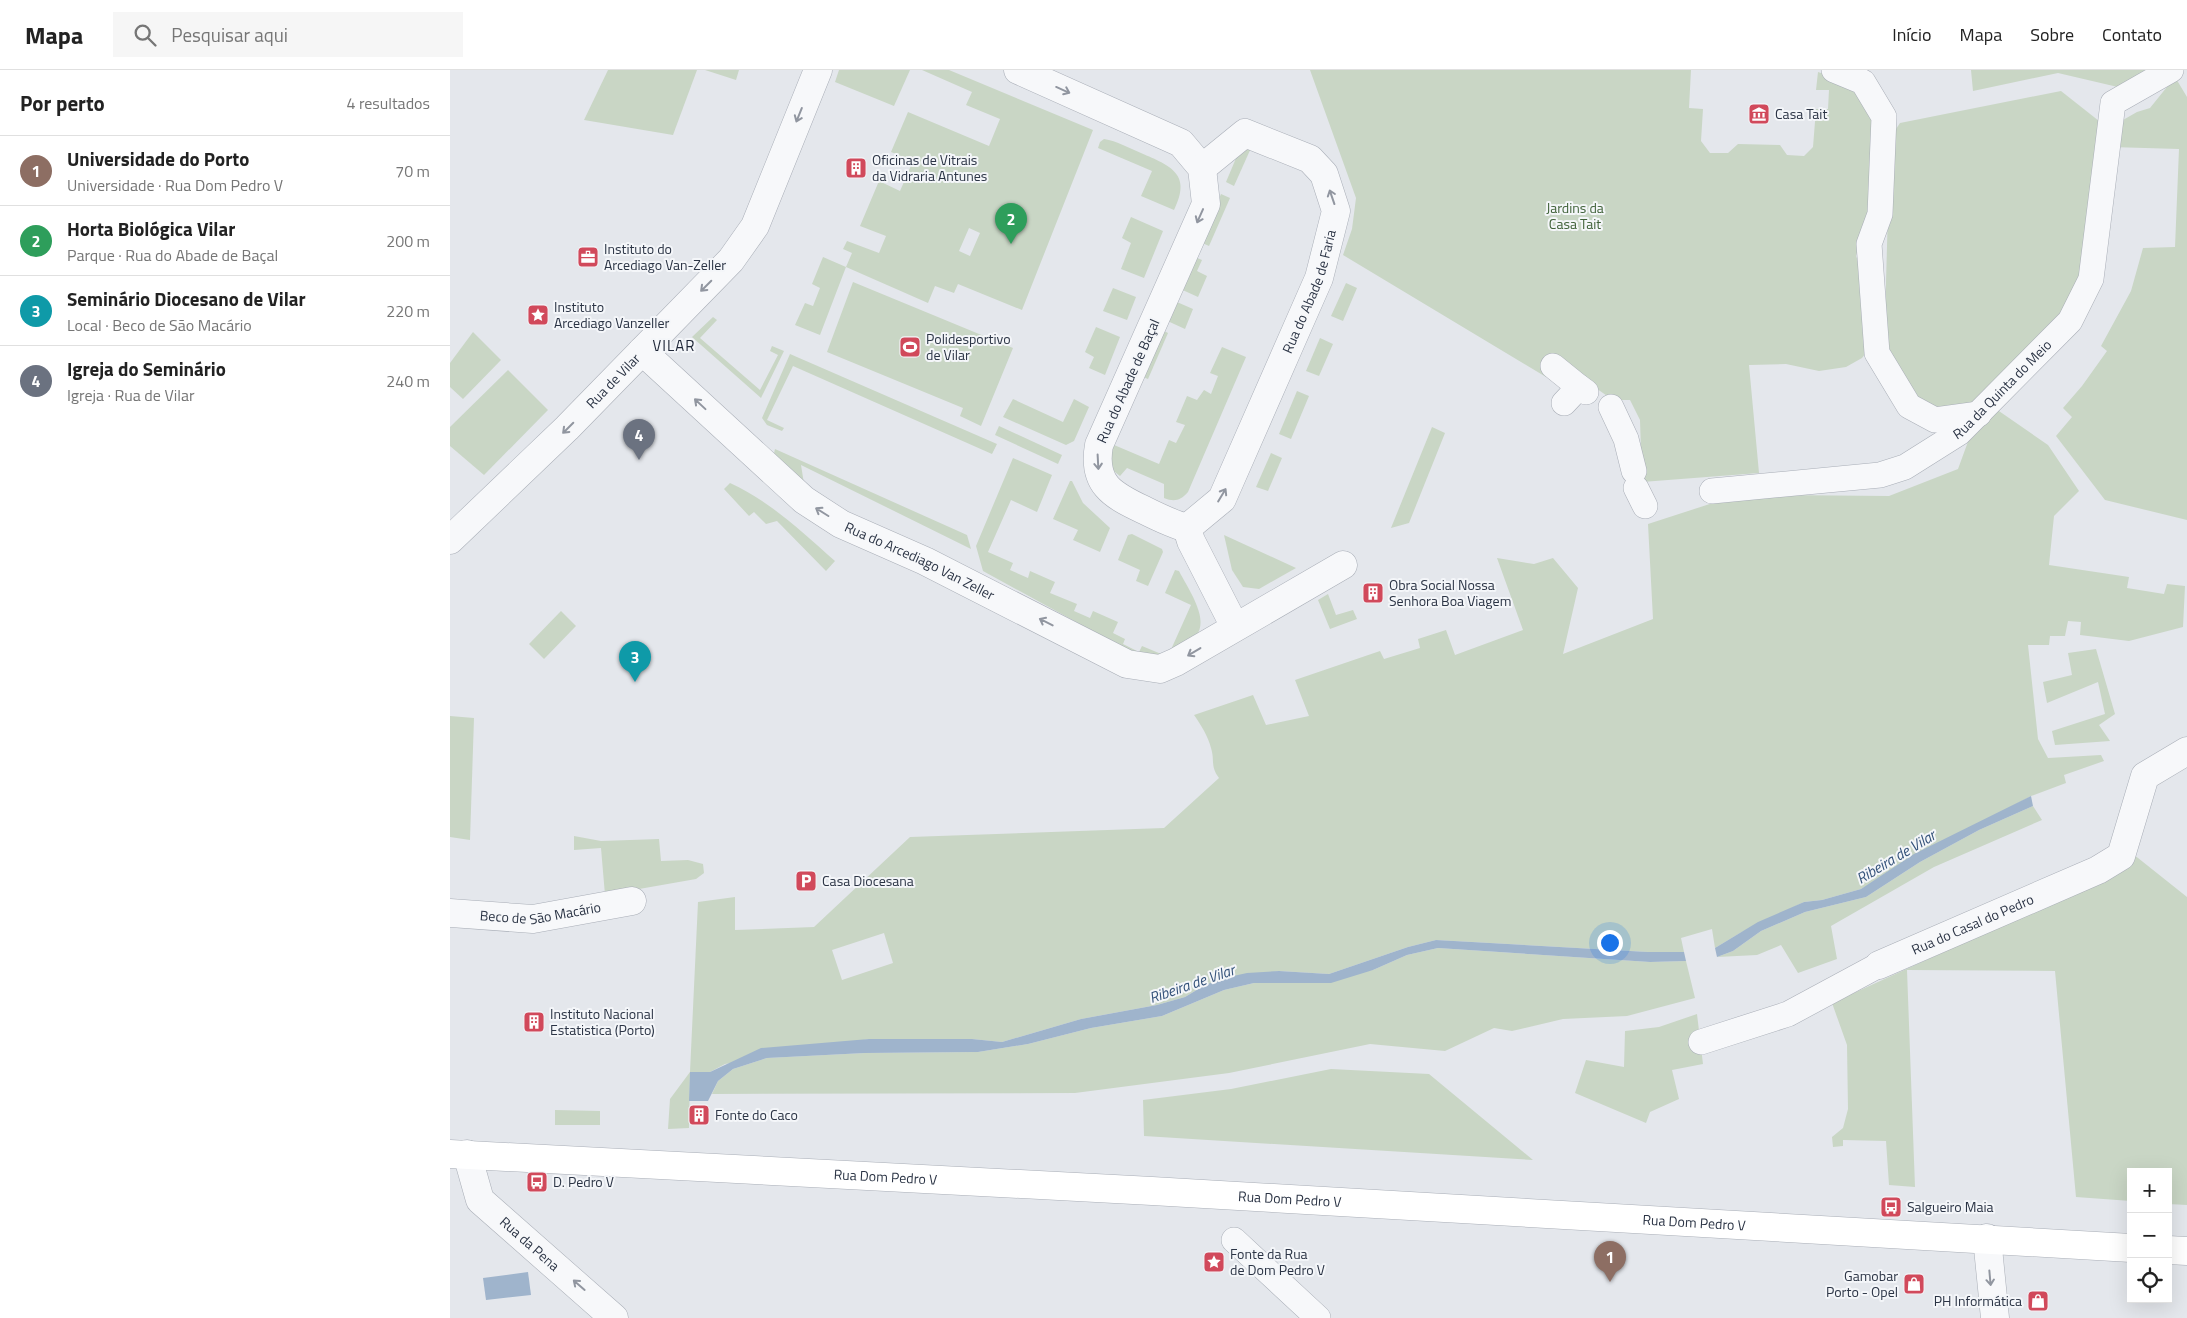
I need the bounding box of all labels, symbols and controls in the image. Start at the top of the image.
search box [113,12,463,57]
text: Mapa [25,17,83,53]
text: Pesquisar aqui [171,20,288,49]
icon: search [131,21,159,49]
text: Início [1892,21,1932,48]
text: Mapa [1960,21,2002,48]
text: Sobre [2030,21,2074,48]
text: Contato [2102,21,2162,48]
one-way arrow [1055,85,1070,95]
text: Por perto [20,87,105,119]
text: 4 resultados [346,91,430,115]
museum icon: Casa Tait [1747,102,1771,126]
place label: Casa Tait [1775,103,1827,124]
one-way arrow [794,107,804,122]
text: Universidade do Porto [67,144,249,173]
place label: Oficinas de Vitrais da Vidraria Antunes [872,149,987,186]
building icon: Oficinas de Vitrais da Vidraria Antunes [844,156,868,180]
text: 1 [32,159,40,183]
text: 70 m [395,159,430,183]
text: Universidade · Rua Dom Pedro V [67,173,283,197]
one-way arrow [1327,190,1336,205]
park label: Jardins da Casa Tait [1546,197,1604,234]
pin: 2 [995,203,1027,244]
one-way arrow [1195,208,1205,223]
text: Horta Biológica Vilar [67,214,235,243]
street label: Rua do Abade de Faria [1276,227,1341,356]
text: 2 [32,229,40,253]
text: 200 m [386,229,430,253]
place label: Instituto do Arcediago Van-Zeller [604,238,726,275]
text: Parque · Rua do Abade de Baçal [67,243,278,267]
office icon: Instituto do Arcediago Van-Zeller [576,245,600,269]
one-way arrow [700,280,712,292]
text: Seminário Diocesano de Vilar [67,284,306,313]
place label: Instituto Arcediago Vanzeller [554,296,670,333]
text: 3 [32,299,40,323]
text: 220 m [386,299,430,323]
place icon: Instituto Arcediago Vanzeller [526,303,550,327]
text: Local · Beco de São Macário [67,313,252,337]
street label: Rua do Abade de Baçal [1091,315,1164,446]
place label: Polidesportivo de Vilar [926,328,1011,365]
district label: VILAR [653,334,695,357]
sports icon: Polidesportivo de Vilar [898,335,922,359]
street label: Rua da Quinta do Meio [1949,335,2056,444]
street label: Rua de Vilar [581,348,645,413]
text: Igreja do Seminário [67,354,226,383]
text: 4 [32,369,40,393]
text: 240 m [386,369,430,393]
text: Igreja · Rua de Vilar [67,383,194,407]
one-way arrow [694,399,707,411]
pin: 4 [623,419,655,460]
one-way arrow [562,421,574,433]
one-way arrow [1093,453,1102,469]
one-way arrow [1218,489,1228,503]
one-way arrow [815,506,829,516]
street label: Rua do Arcediago Van Zeller [841,516,999,605]
place label: Obra Social Nossa Senhora Boa Viagem [1389,574,1511,611]
building icon: Obra Social Nossa Senhora Boa Viagem [1361,581,1385,605]
one-way arrow [1038,617,1053,627]
pin: 3 [619,641,651,682]
one-way arrow [1187,648,1201,658]
water label: Ribeira de Vilar [1852,823,1942,889]
parking icon: Casa Diocesana [794,869,818,893]
place label: Casa Diocesana [822,870,914,891]
street label: Rua do Casal do Pedro [1908,888,2037,960]
street label: Beco de São Macário [479,896,603,929]
your location [1597,930,1623,956]
water label: Ribeira de Vilar [1146,957,1240,1009]
place label: Instituto Nacional Estatistica (Porto) [550,1003,655,1040]
building icon: Instituto Nacional Estatistica (Porto) [522,1010,546,1034]
building icon: Fonte do Caco [687,1103,711,1127]
place label: Fonte do Caco [715,1104,798,1125]
street label: Rua Dom Pedro V [833,1163,938,1190]
map controls [2127,1168,2172,1303]
button: + [2127,1168,2172,1213]
bus stop icon: D. Pedro V [525,1170,549,1194]
place label: D. Pedro V [553,1171,614,1192]
street label: Rua Dom Pedro V [1238,1185,1342,1212]
bus stop icon: Salgueiro Maia [1879,1195,1903,1219]
place label: Salgueiro Maia [1907,1196,1994,1217]
street label: Rua Dom Pedro V [1642,1209,1746,1236]
street label: Rua da Pena [495,1211,565,1276]
button: − [2127,1213,2172,1258]
pin: 1 [1594,1241,1626,1282]
place label: Fonte da Rua de Dom Pedro V [1230,1243,1325,1280]
place icon: Fonte da Rua de Dom Pedro V [1202,1250,1226,1274]
button: locate [2127,1258,2172,1303]
place label: Gamobar Porto - Opel [1826,1265,1898,1302]
one-way arrow [1985,1270,1995,1286]
shop icon: Gamobar Porto - Opel [1902,1272,1926,1296]
one-way arrow [572,1279,585,1291]
shop icon: PH Informática [2026,1289,2050,1313]
place label: PH Informática [1934,1290,2022,1311]

